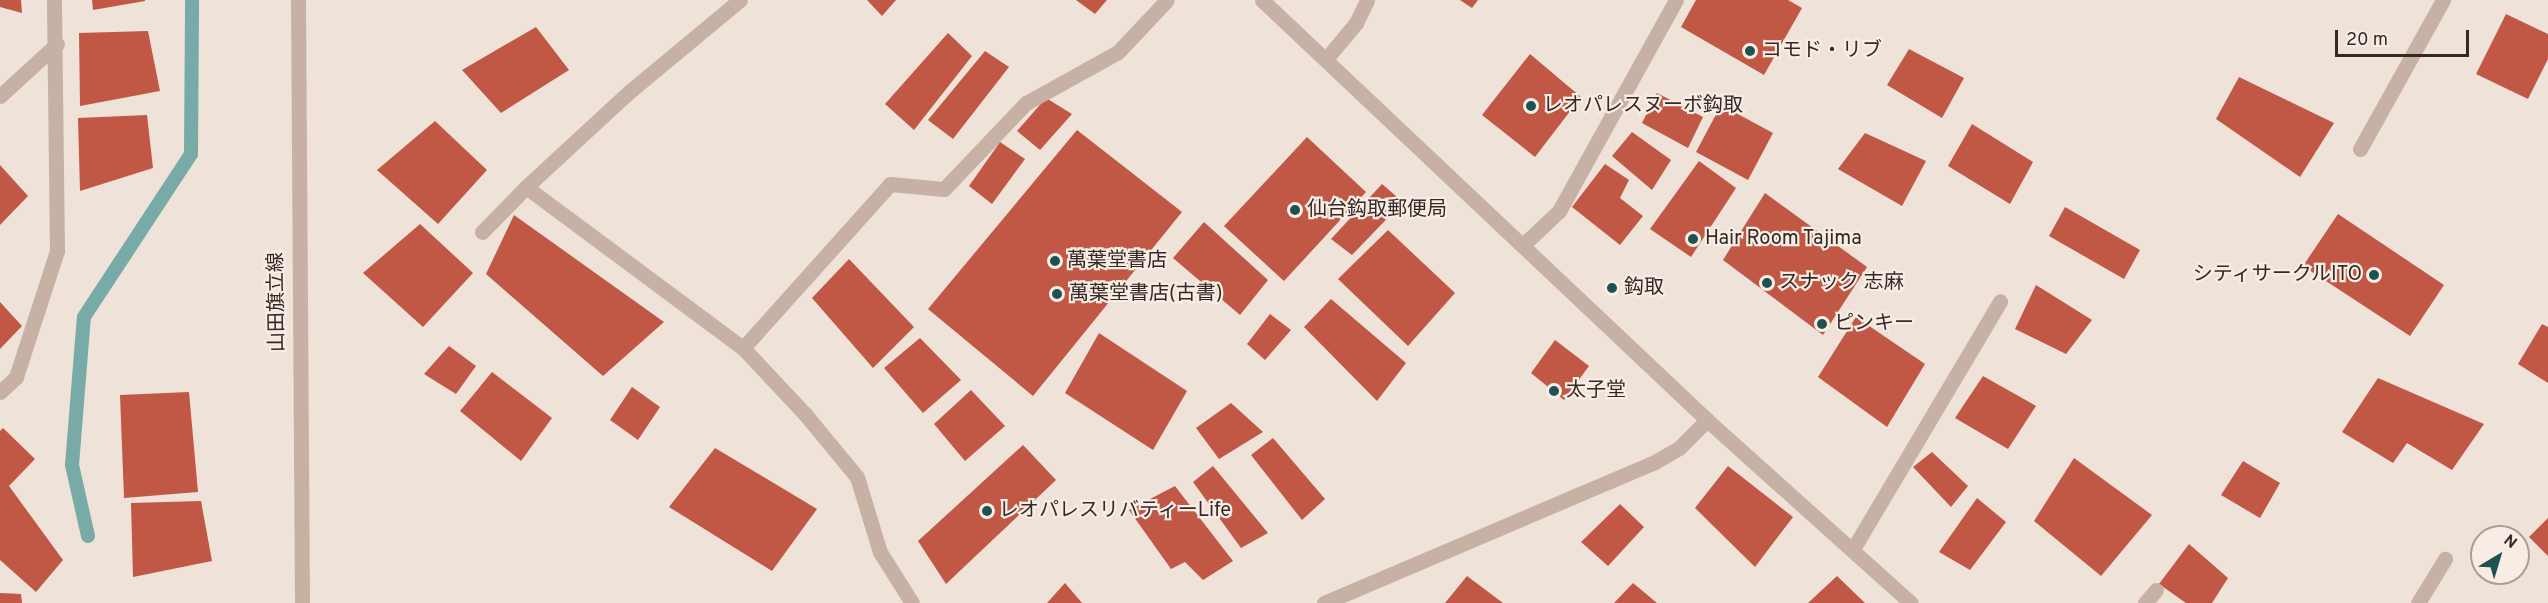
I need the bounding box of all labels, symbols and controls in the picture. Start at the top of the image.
scale bar [2338,18,2472,56]
text: 20 m [2346,29,2388,52]
place label: コモド・リブ [1762,39,1882,63]
marker: コモド・リブ [1743,44,1757,58]
place label: レオパレスヌーボ鈎取 [1543,94,1743,118]
marker: レオパレスヌーボ鈎取 [1524,99,1538,113]
place label: 仙台鈎取郵便局 [1307,198,1447,222]
marker: 仙台鈎取郵便局 [1288,203,1302,217]
place label: Hair Room Tajima [1705,227,1863,251]
marker: Hair Room Tajima [1686,232,1700,246]
place label: 萬葉堂書店 [1067,249,1167,273]
street label: 山田旗立線 [265,252,291,352]
marker: 萬葉堂書店 [1048,254,1062,268]
place label: シティサークルITO [2191,263,2362,287]
marker: シティサークルITO [2367,268,2381,282]
place label: スナック 志麻 [1779,271,1904,295]
place label: 鈎取 [1624,276,1664,300]
marker: スナック 志麻 [1760,276,1774,290]
marker: 鈎取 [1605,281,1619,295]
place label: 萬葉堂書店(古書) [1069,282,1223,306]
marker: 萬葉堂書店(古書) [1050,287,1064,301]
place label: ピンキー [1834,312,1914,336]
marker: ピンキー [1815,317,1829,331]
place label: 太子堂 [1566,379,1626,403]
marker: 太子堂 [1547,384,1561,398]
place label: レオパレスリバティーLife [999,499,1232,523]
marker: レオパレスリバティーLife [980,504,994,518]
north arrow [2470,525,2530,585]
text: N [2499,531,2521,554]

